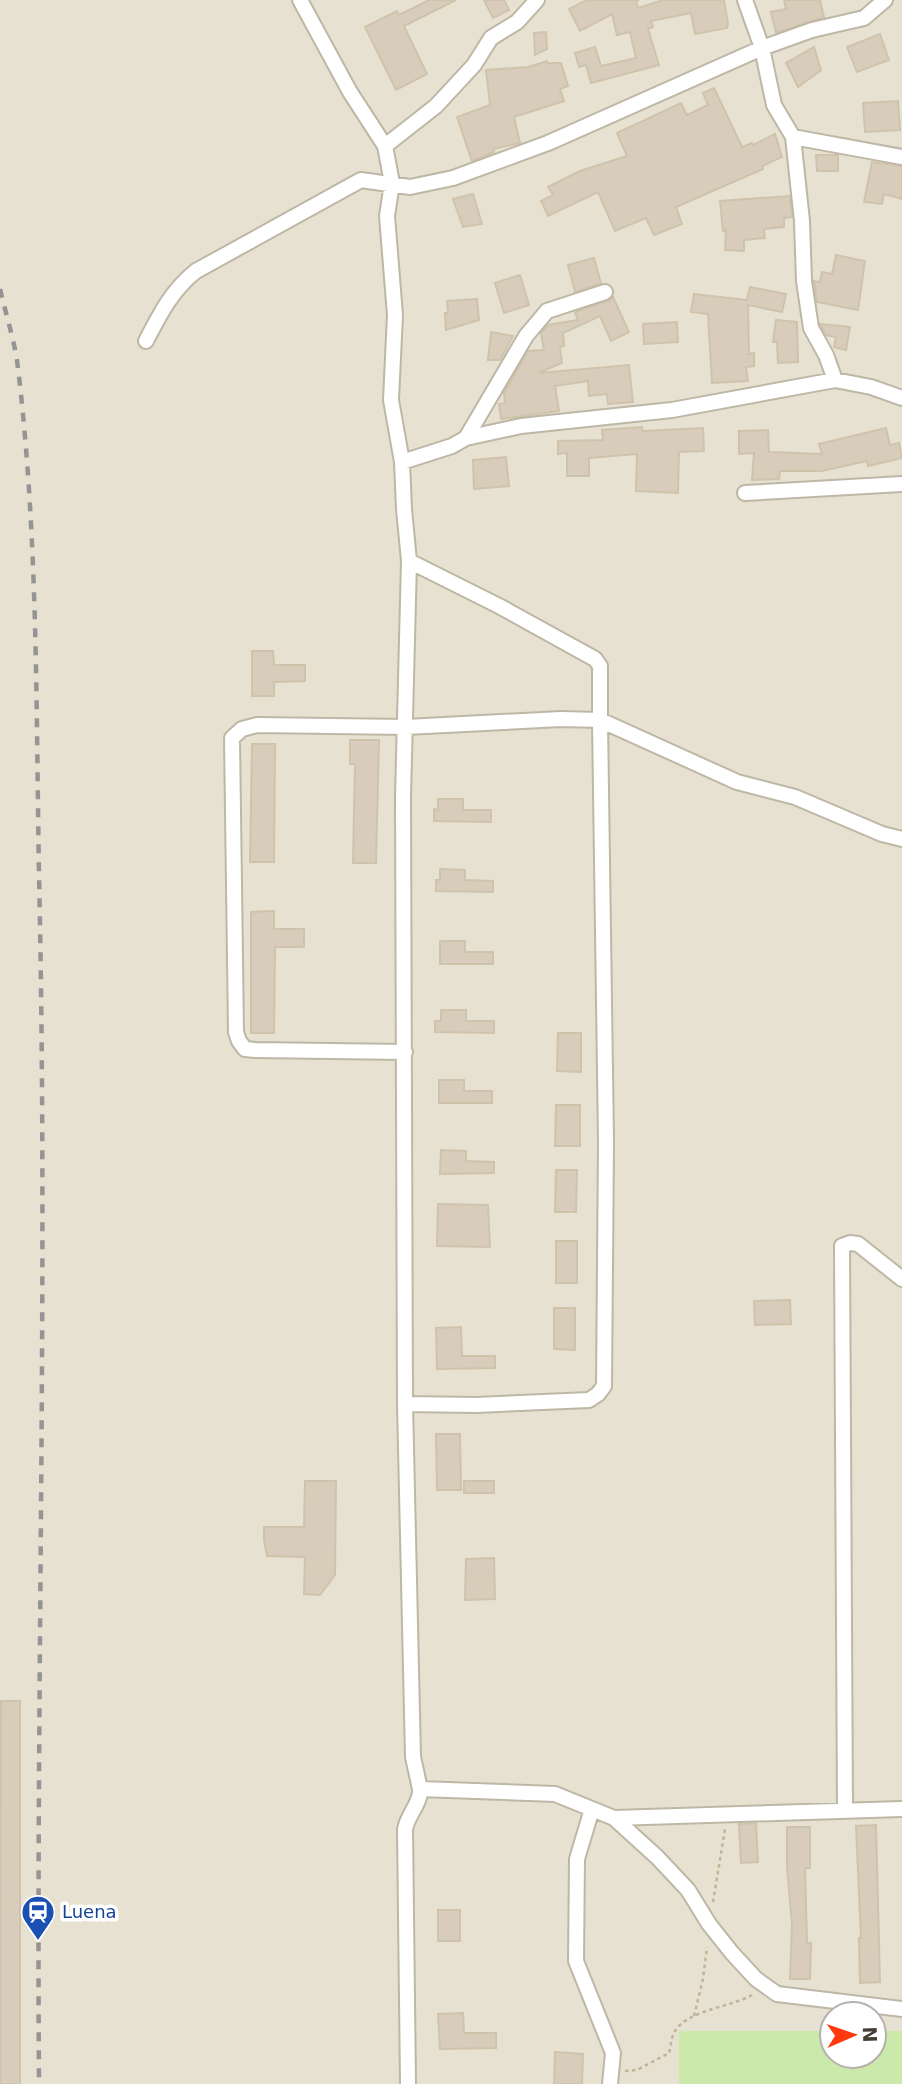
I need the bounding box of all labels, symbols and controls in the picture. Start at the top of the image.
station icon: Luena [19,1893,57,1942]
place label: Luena [62,1901,117,1922]
north arrow [818,2000,888,2070]
text: N [859,2026,881,2043]

